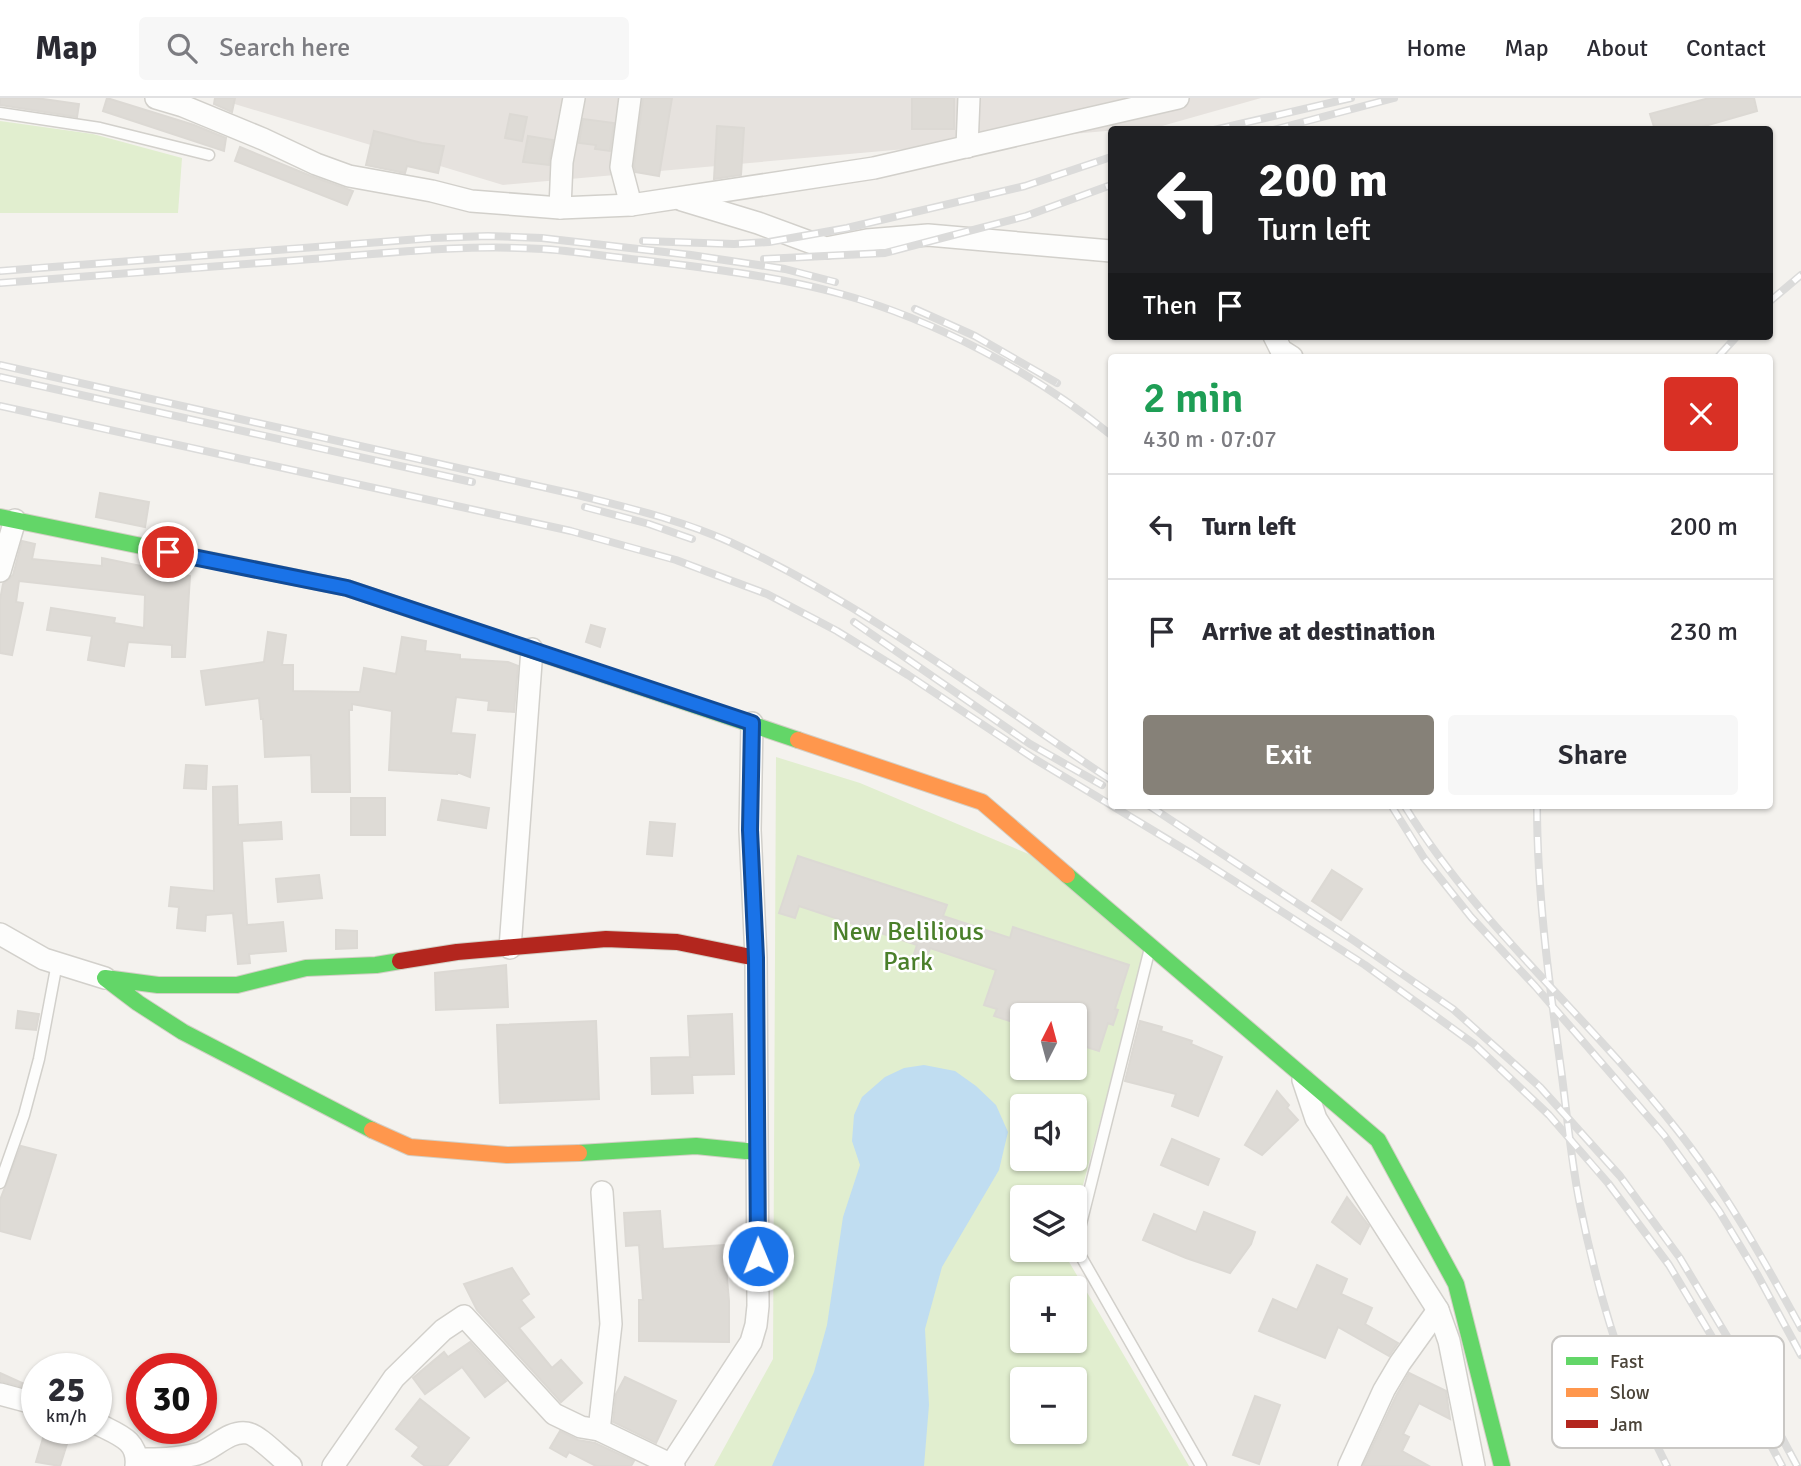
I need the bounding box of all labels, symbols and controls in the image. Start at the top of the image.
search box [139,17,629,80]
text: Map [35,28,97,69]
icon: search [163,29,201,67]
text: Search here [219,32,350,64]
text: Home [1406,33,1466,63]
text: Map [1504,33,1549,63]
text: About [1587,33,1648,63]
text: Contact [1686,33,1766,63]
text: 200 m [1258,150,1388,210]
icon: left [1143,154,1234,245]
text: Turn left [1258,210,1371,249]
icon: arrive [1211,287,1249,325]
text: Then [1143,290,1197,322]
text: 2 min [1143,373,1244,424]
button: close [1664,377,1738,451]
text: 430 m · 07:07 [1143,425,1277,454]
icon: left [1143,508,1181,546]
text: Turn left [1202,511,1296,543]
text: 200 m [1669,511,1738,543]
pin [138,522,198,582]
icon: arrive [149,533,187,571]
icon: arrive [1143,613,1181,651]
text: Arrive at destination [1202,616,1435,648]
text: 230 m [1669,616,1738,648]
button: Exit [1143,715,1434,795]
button: Share [1448,715,1738,795]
park label: New Belilious Park [832,916,984,978]
north arrow [1010,1003,1087,1080]
map controls [1010,1003,1087,1444]
button: sound [1010,1094,1087,1171]
button: layers [1010,1185,1087,1262]
position arrow [721,1219,795,1293]
button: + [1010,1276,1087,1353]
legend [1552,1336,1784,1448]
text: Fast [1610,1350,1644,1374]
speed limit sign: 30 [126,1353,217,1444]
button: − [1010,1367,1087,1444]
text: 25 [48,1368,85,1411]
text: Slow [1610,1381,1650,1405]
text: km/h [46,1405,87,1427]
text: Jam [1610,1413,1643,1437]

